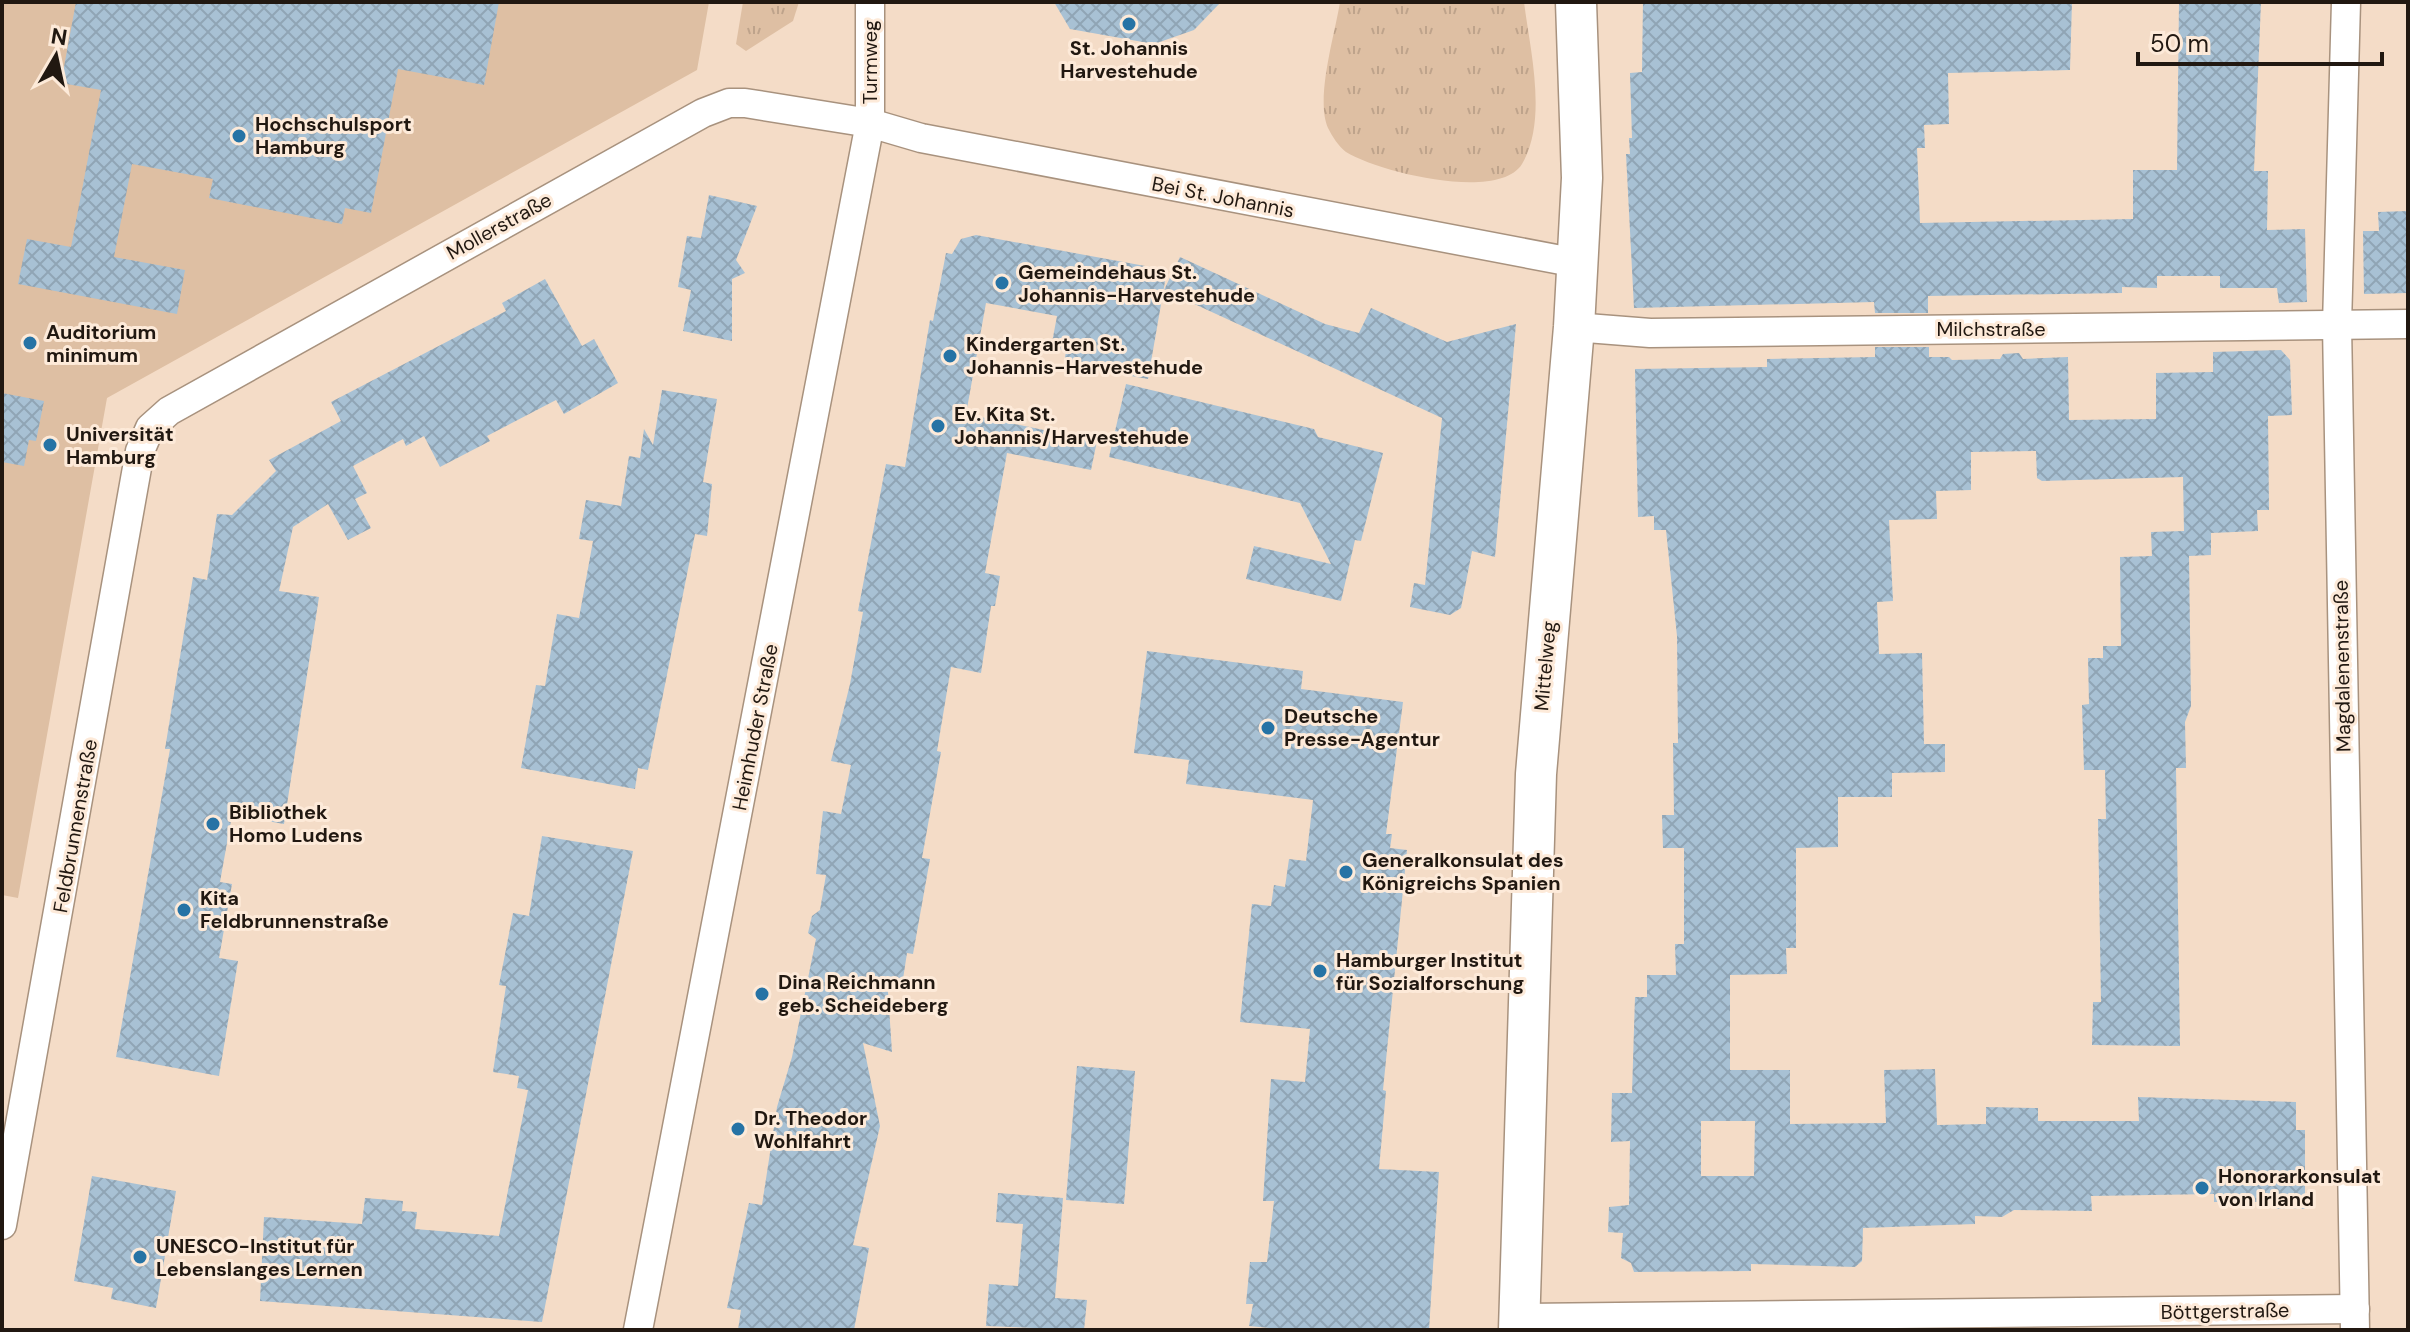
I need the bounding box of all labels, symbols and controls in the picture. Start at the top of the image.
marker: St. Johannis Harvestehude [1120,15,1138,33]
north arrow [16,16,96,96]
scale bar [2138,16,2382,66]
street label: Turmweg [857,20,883,104]
text: N [49,21,69,52]
text: 50 m [2150,28,2209,59]
place label: St. Johannis Harvestehude [1060,35,1198,84]
place label: Hochschulsport Hamburg [255,111,412,160]
marker: Hochschulsport Hamburg [230,127,248,145]
street label: Bei St. Johannis [1150,170,1296,224]
street label: Mollerstraße [442,186,556,266]
place label: Gemeindehaus St. Johannis-Harvestehude [1018,259,1255,308]
marker: Gemeindehaus St. Johannis-Harvestehude [993,274,1011,292]
street label: Milchstraße [1936,316,2046,342]
place label: Auditorium minimum [46,319,156,368]
place label: Kindergarten St. Johannis-Harvestehude [966,331,1203,380]
marker: Auditorium minimum [21,334,39,352]
marker: Kindergarten St. Johannis-Harvestehude [941,347,959,365]
place label: Ev. Kita St. Johannis/Harvestehude [954,401,1189,450]
marker: Ev. Kita St. Johannis/Harvestehude [929,417,947,435]
place label: Universität Hamburg [66,421,174,470]
marker: Universität Hamburg [41,436,59,454]
street label: Magdalenenstraße [2328,580,2356,752]
street label: Mittelweg [1528,620,1562,712]
street label: Heimhuder Straße [726,641,784,813]
place label: Deutsche Presse-Agentur [1284,703,1440,752]
marker: Deutsche Presse-Agentur [1259,719,1277,737]
street label: Feldbrunnenstraße [47,737,103,915]
place label: Bibliothek Homo Ludens [229,799,363,848]
marker: Bibliothek Homo Ludens [204,815,222,833]
place label: Generalkonsulat des Königreichs Spanien [1362,847,1564,896]
marker: Generalkonsulat des Königreichs Spanien [1337,863,1355,881]
place label: Kita Feldbrunnenstraße [200,885,389,934]
marker: Kita Feldbrunnenstraße [175,901,193,919]
place label: Hamburger Institut für Sozialforschung [1336,947,1524,996]
marker: Hamburger Institut für Sozialforschung [1311,962,1329,980]
place label: Dina Reichmann geb. Scheideberg [778,969,949,1018]
marker: Dina Reichmann geb. Scheideberg [753,985,771,1003]
place label: Dr. Theodor Wohlfahrt [754,1105,867,1154]
marker: Dr. Theodor Wohlfahrt [729,1120,747,1138]
place label: Honorarkonsulat von Irland [2218,1163,2381,1212]
marker: Honorarkonsulat von Irland [2193,1179,2211,1197]
place label: UNESCO-Institut für Lebenslanges Lernen [156,1233,363,1282]
marker: UNESCO-Institut für Lebenslanges Lernen [131,1248,149,1266]
street label: Böttgerstraße [2160,1297,2290,1325]

